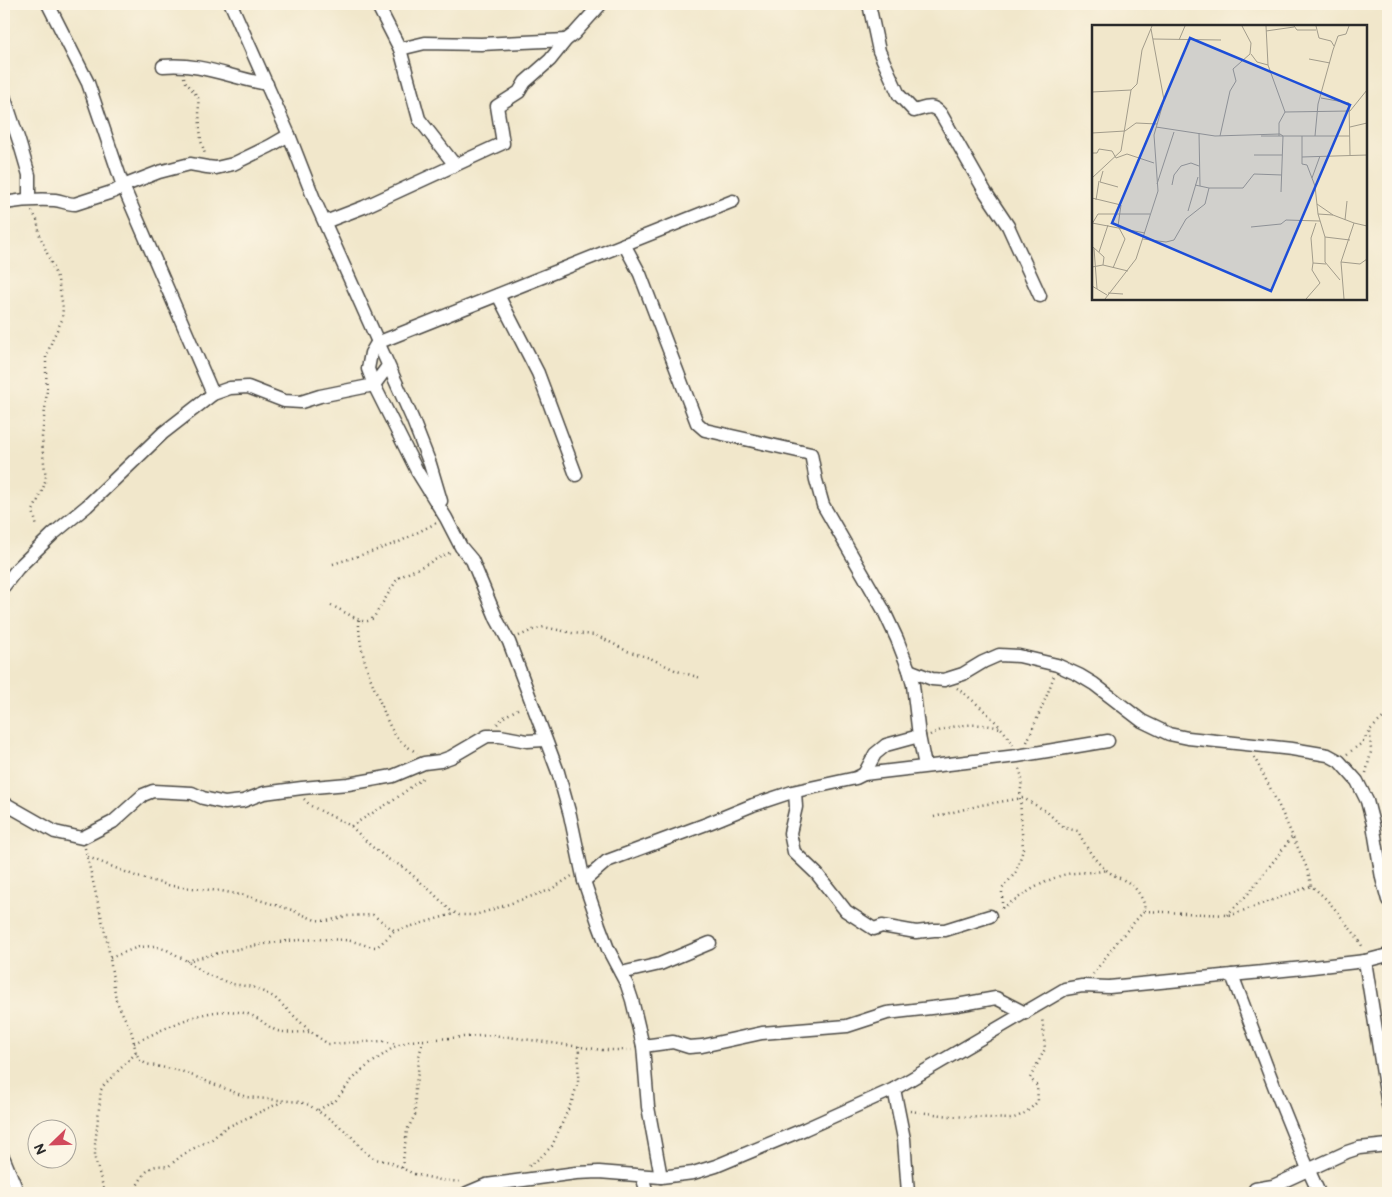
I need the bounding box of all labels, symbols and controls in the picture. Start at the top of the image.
inset map [1092,25,1367,300]
north arrow [28,1120,78,1170]
text: N [31,1141,50,1157]

